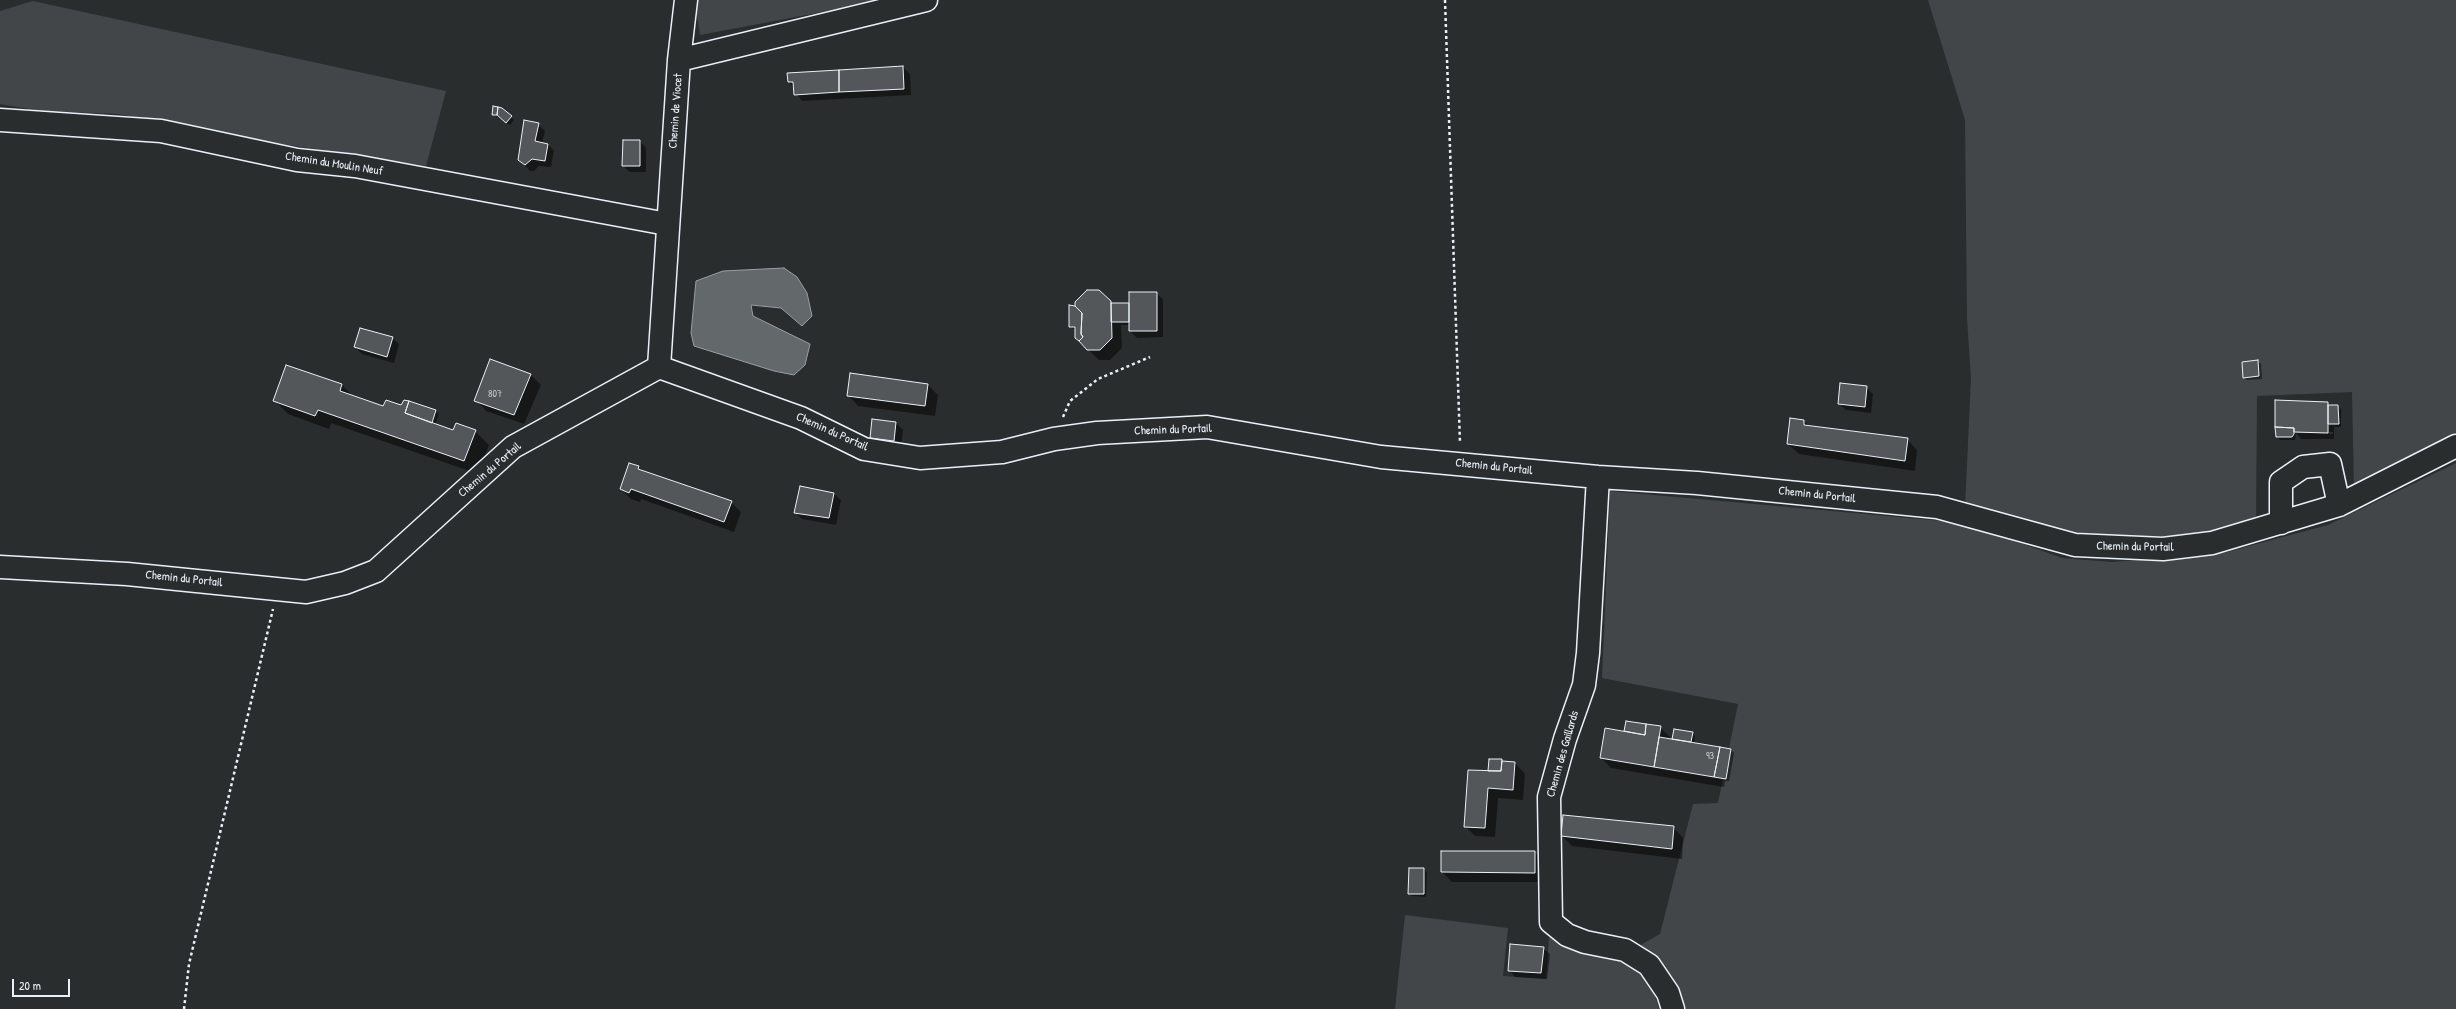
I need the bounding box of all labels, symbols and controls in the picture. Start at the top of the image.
street label: Chemin de Viocet [666,73,686,149]
street label: Chemin du Moulin Neuf [284,149,384,179]
house number: 807 [488,388,502,400]
street label: Chemin du Portail [794,410,870,454]
street label: Chemin du Portail [1134,421,1212,439]
street label: Chemin du Portail [456,440,524,500]
street label: Chemin du Portail [1455,456,1533,478]
street label: Chemin du Portail [1778,484,1856,506]
street label: Chemin du Portail [2096,539,2174,555]
street label: Chemin du Portail [145,568,223,590]
street label: Chemin des Gaillards [1544,709,1582,799]
house number: 93 [1706,750,1714,762]
scale bar [14,971,72,997]
text: 20 m [19,977,41,994]

